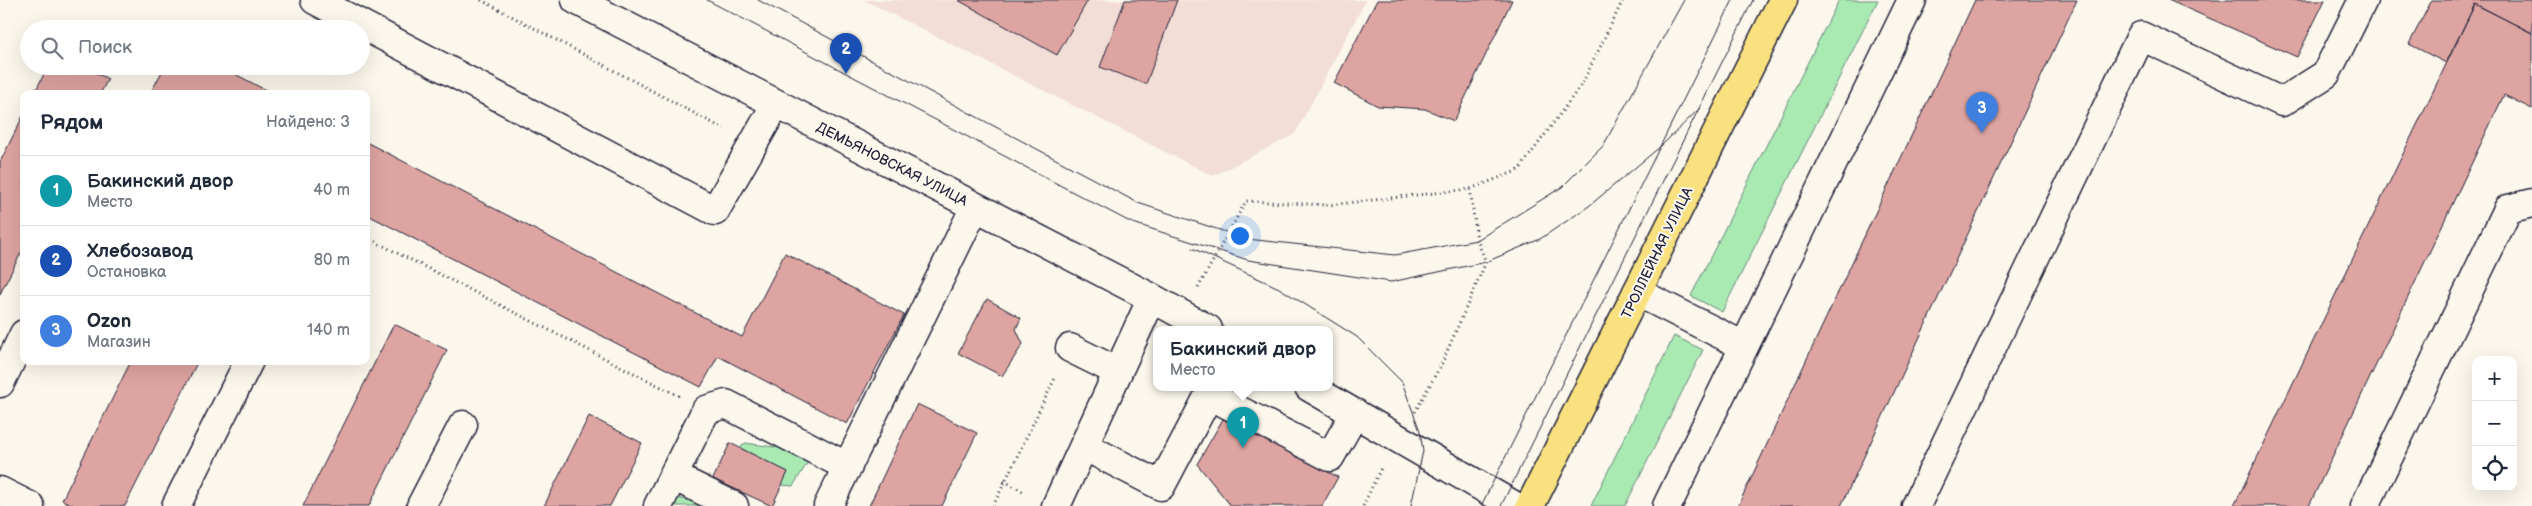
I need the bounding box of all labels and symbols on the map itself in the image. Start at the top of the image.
pin: 2 [830,33,862,74]
pin: 3 [1966,92,1998,133]
street label: ДЕМЬЯНОВСКАЯ УЛИЦА [814,118,971,210]
street label: ТРОЛЛЕЙНАЯ УЛИЦА [1618,184,1696,321]
your location [1227,223,1253,249]
pin: 1 [1227,407,1259,448]

